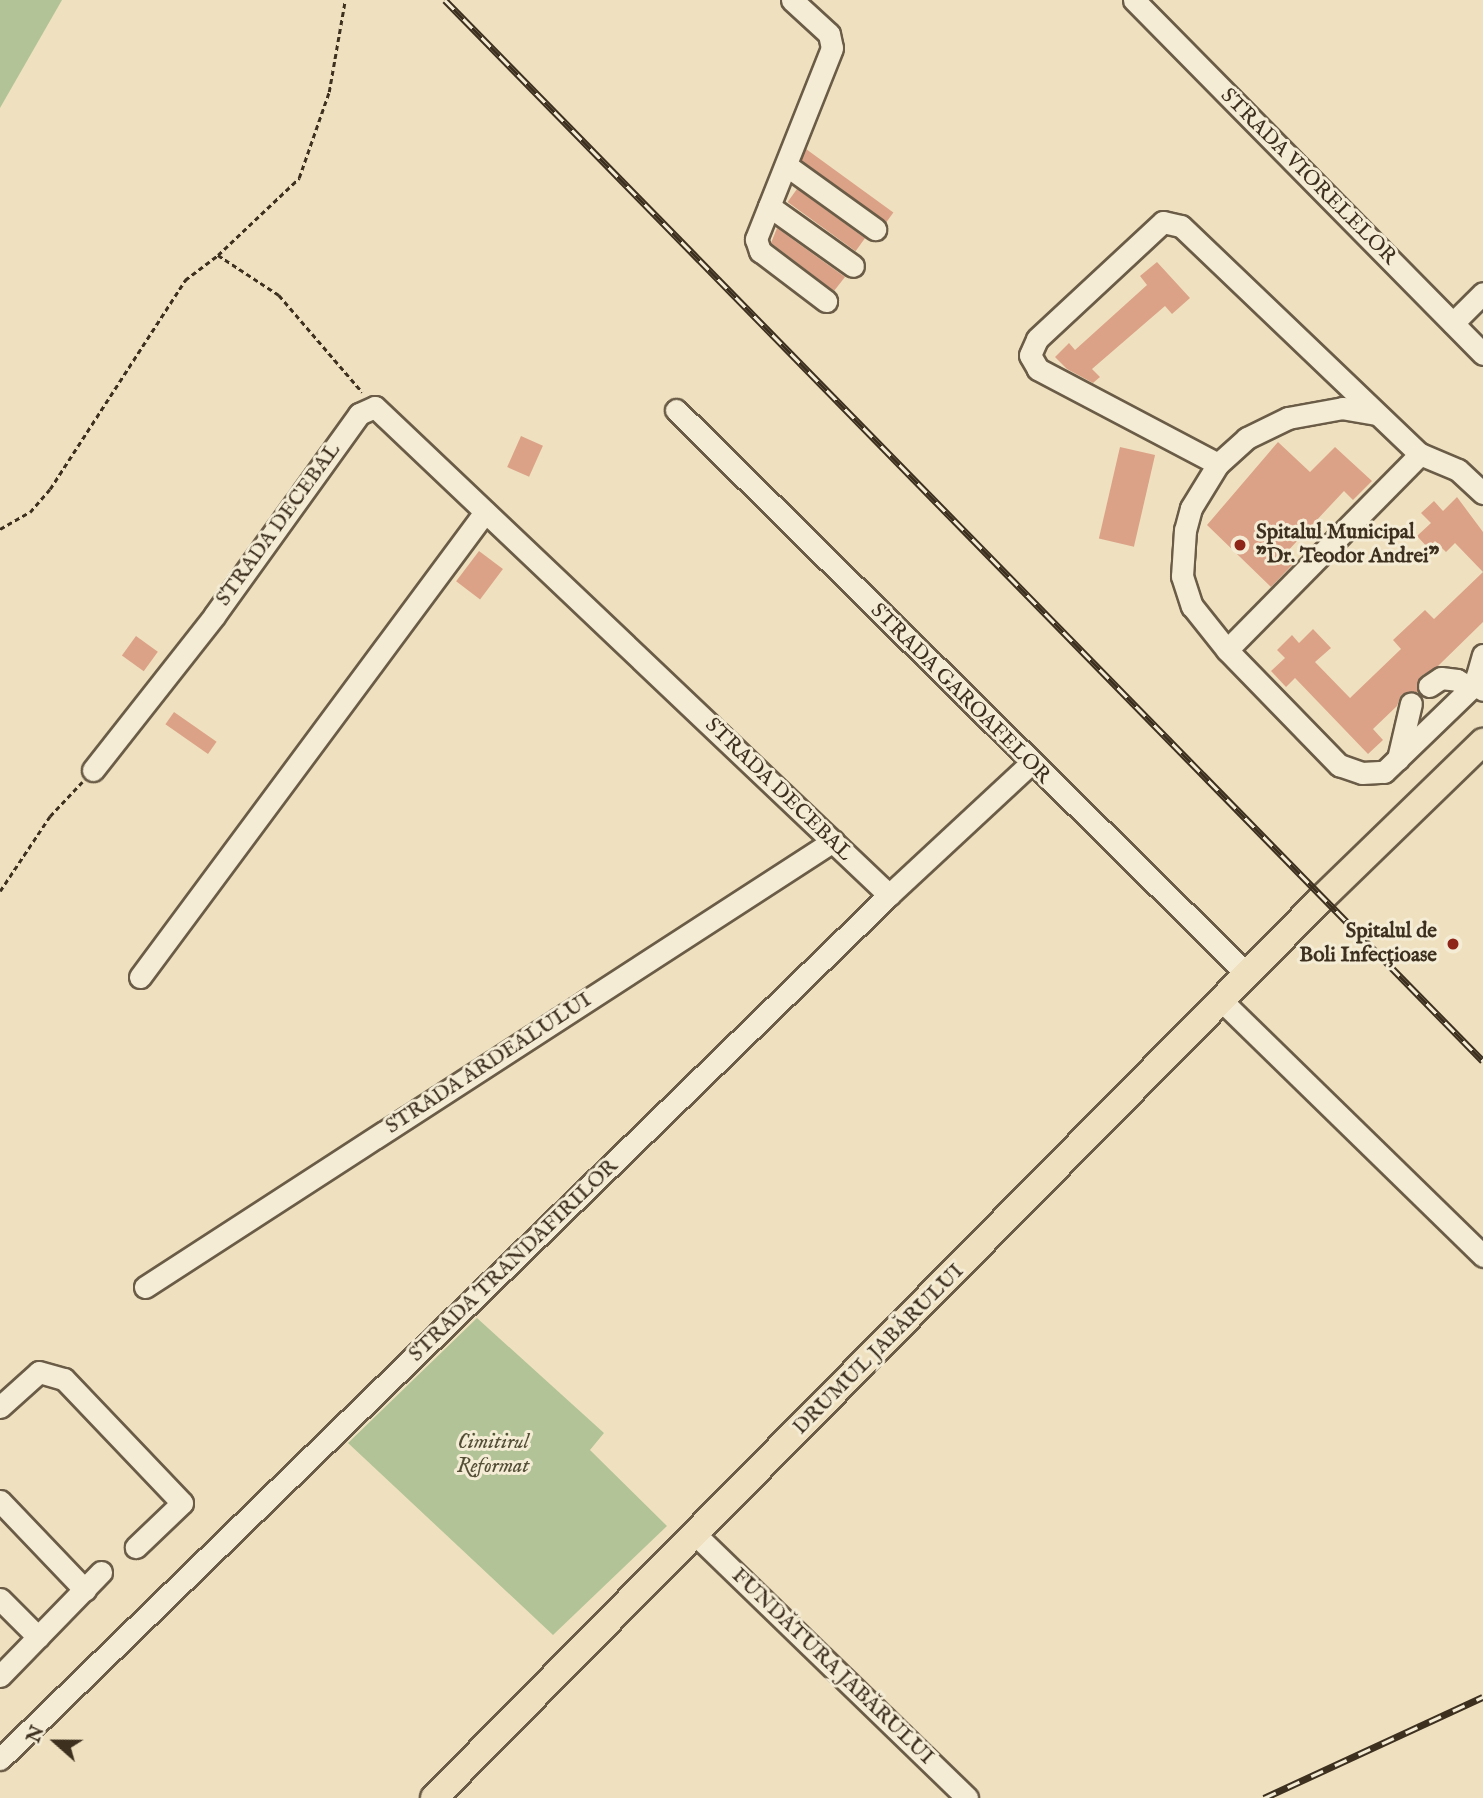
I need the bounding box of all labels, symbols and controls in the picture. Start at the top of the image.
street label: STRADA VIORELELOR [1215,84,1401,270]
street label: STRADA DECEBAL [211,439,347,611]
place label: Spitalul Municipal "Dr. Teodor Andrei" [1256,520,1439,570]
marker: Spitalul Municipal "Dr. Teodor Andrei" [1230,535,1250,555]
street label: STRADA GAROAFELOR [865,599,1055,789]
street label: STRADA DECEBAL [699,713,857,867]
place label: Spitalul de Boli Infecțioase [1299,919,1437,969]
marker: Spitalul de Boli Infecțioase [1443,934,1463,954]
street label: STRADA ARDEALULUI [381,988,597,1140]
street label: STRADA TRANDAFIRILOR [404,1154,624,1368]
street label: DRUMUL JABĂRULUI [788,1259,970,1441]
park label: Cimitirul Reformat [457,1430,529,1480]
street label: FUNDĂTURA JABĂRULUI [726,1564,938,1770]
north arrow [21,1707,91,1777]
text: N [22,1723,51,1746]

